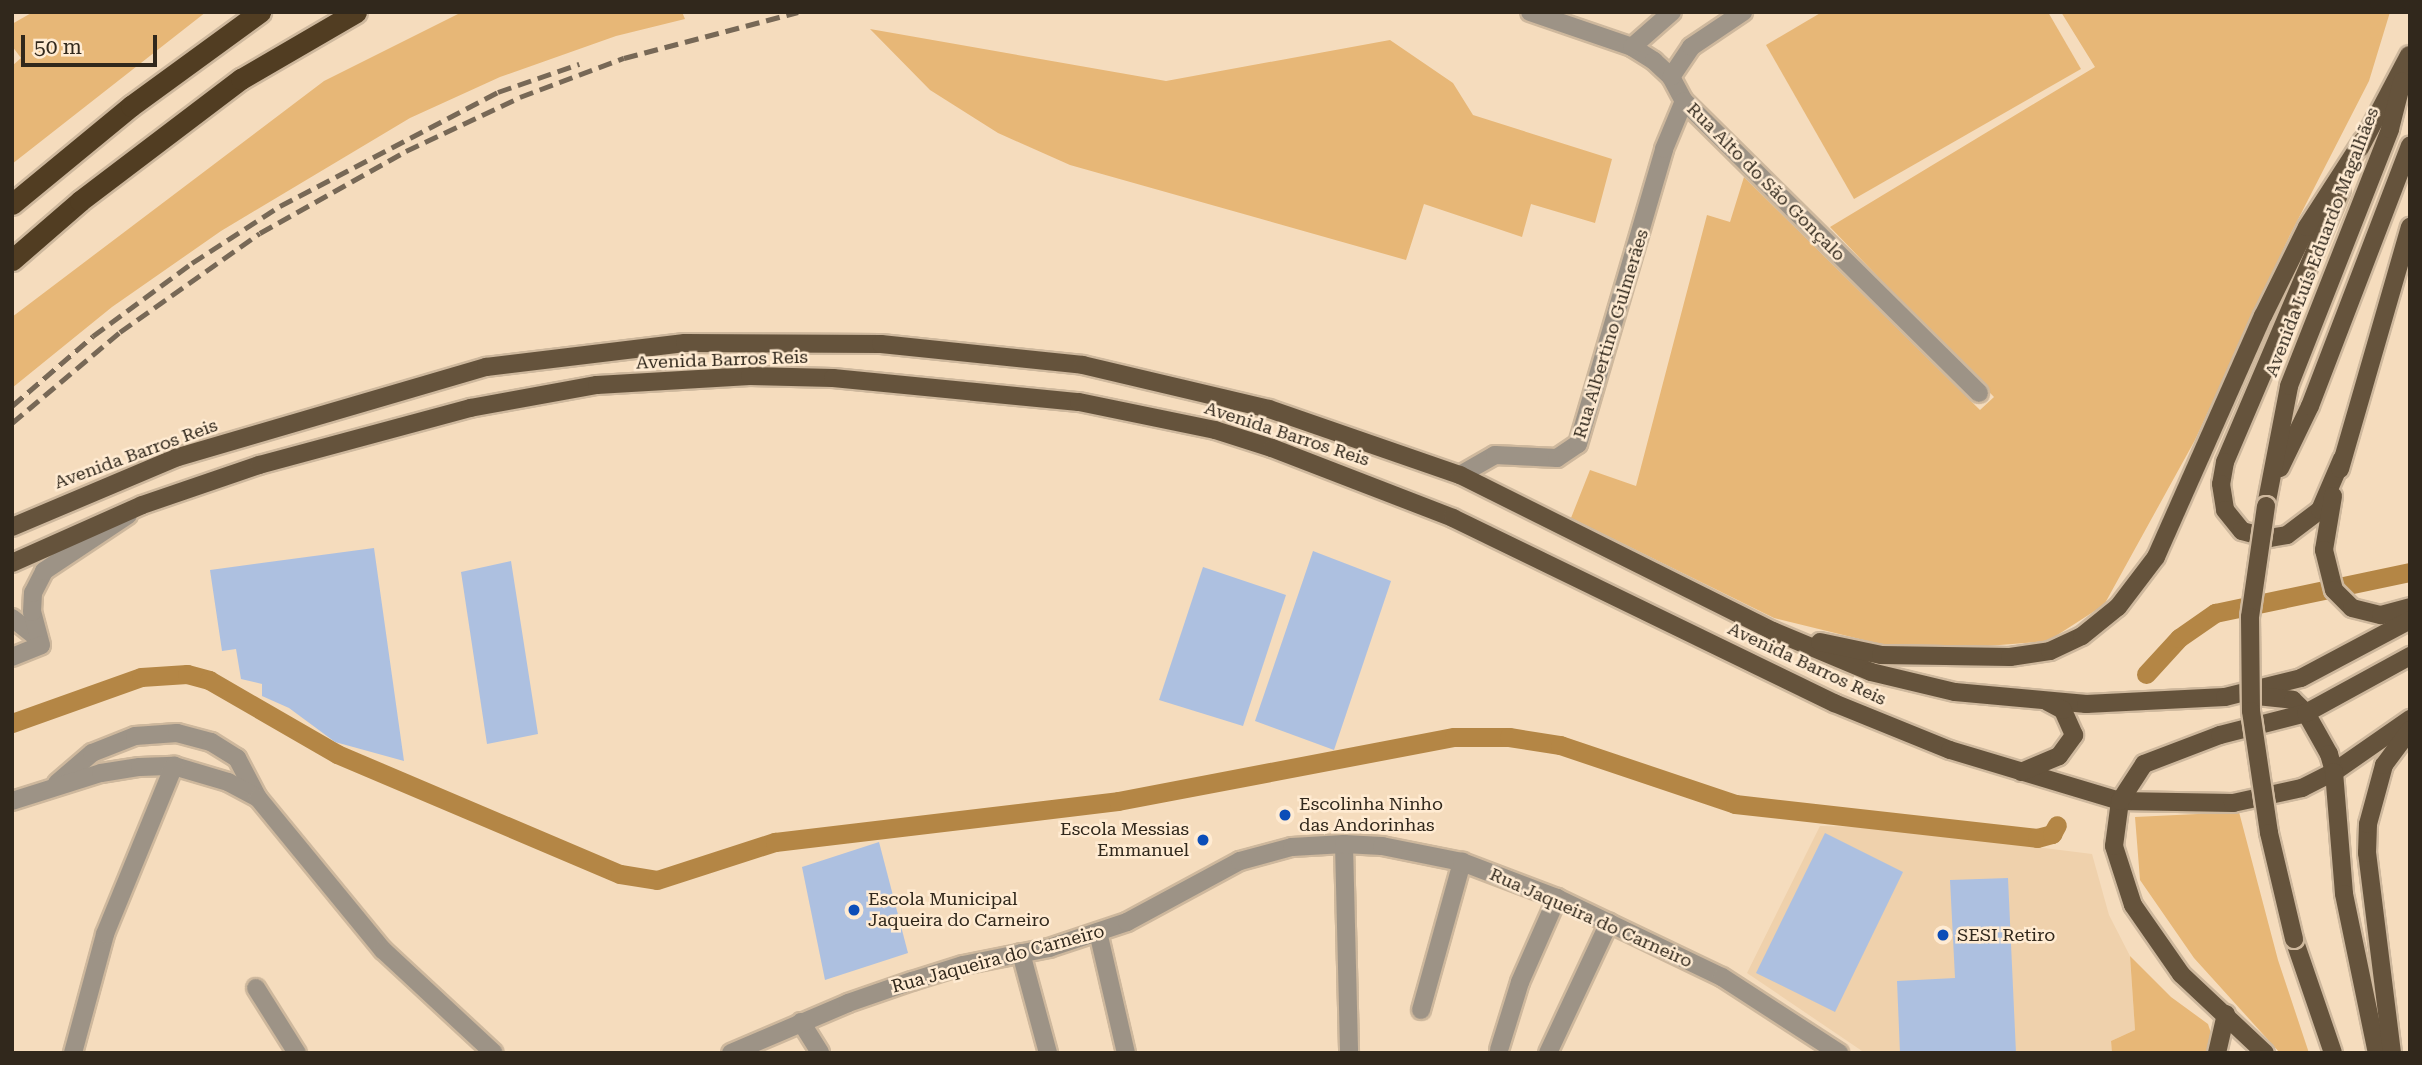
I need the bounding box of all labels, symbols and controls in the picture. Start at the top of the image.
scale bar [24,21,161,65]
text: 50 m [34,35,82,59]
street label: Rua Alto do São Gonçalo [1682,98,1850,266]
street label: Avenida Luís Eduardo Magalhães [2261,104,2383,380]
street label: Rua Albertino Gulmerães [1569,227,1653,441]
street label: Avenida Barros Reis [636,346,808,374]
street label: Avenida Barros Reis [1202,397,1372,471]
street label: Avenida Barros Reis [51,414,221,494]
street label: Avenida Barros Reis [1724,618,1890,710]
place label: Escolinha Ninho das Andorinhas [1299,794,1443,836]
marker: Escolinha Ninho das Andorinhas [1277,807,1293,823]
place label: Escola Messias Emmanuel [1060,819,1189,862]
marker: Escola Messias Emmanuel [1195,832,1211,848]
street label: Rua Jaqueira do Carneiro [1486,863,1696,973]
place label: Escola Municipal Jaqueira do Carneiro [868,889,1050,932]
marker: Escola Municipal Jaqueira do Carneiro [846,902,862,918]
street label: Rua Jaqueira do Carneiro [889,920,1107,998]
place label: SESI Retiro [1957,924,2055,946]
marker: SESI Retiro [1935,927,1951,943]

